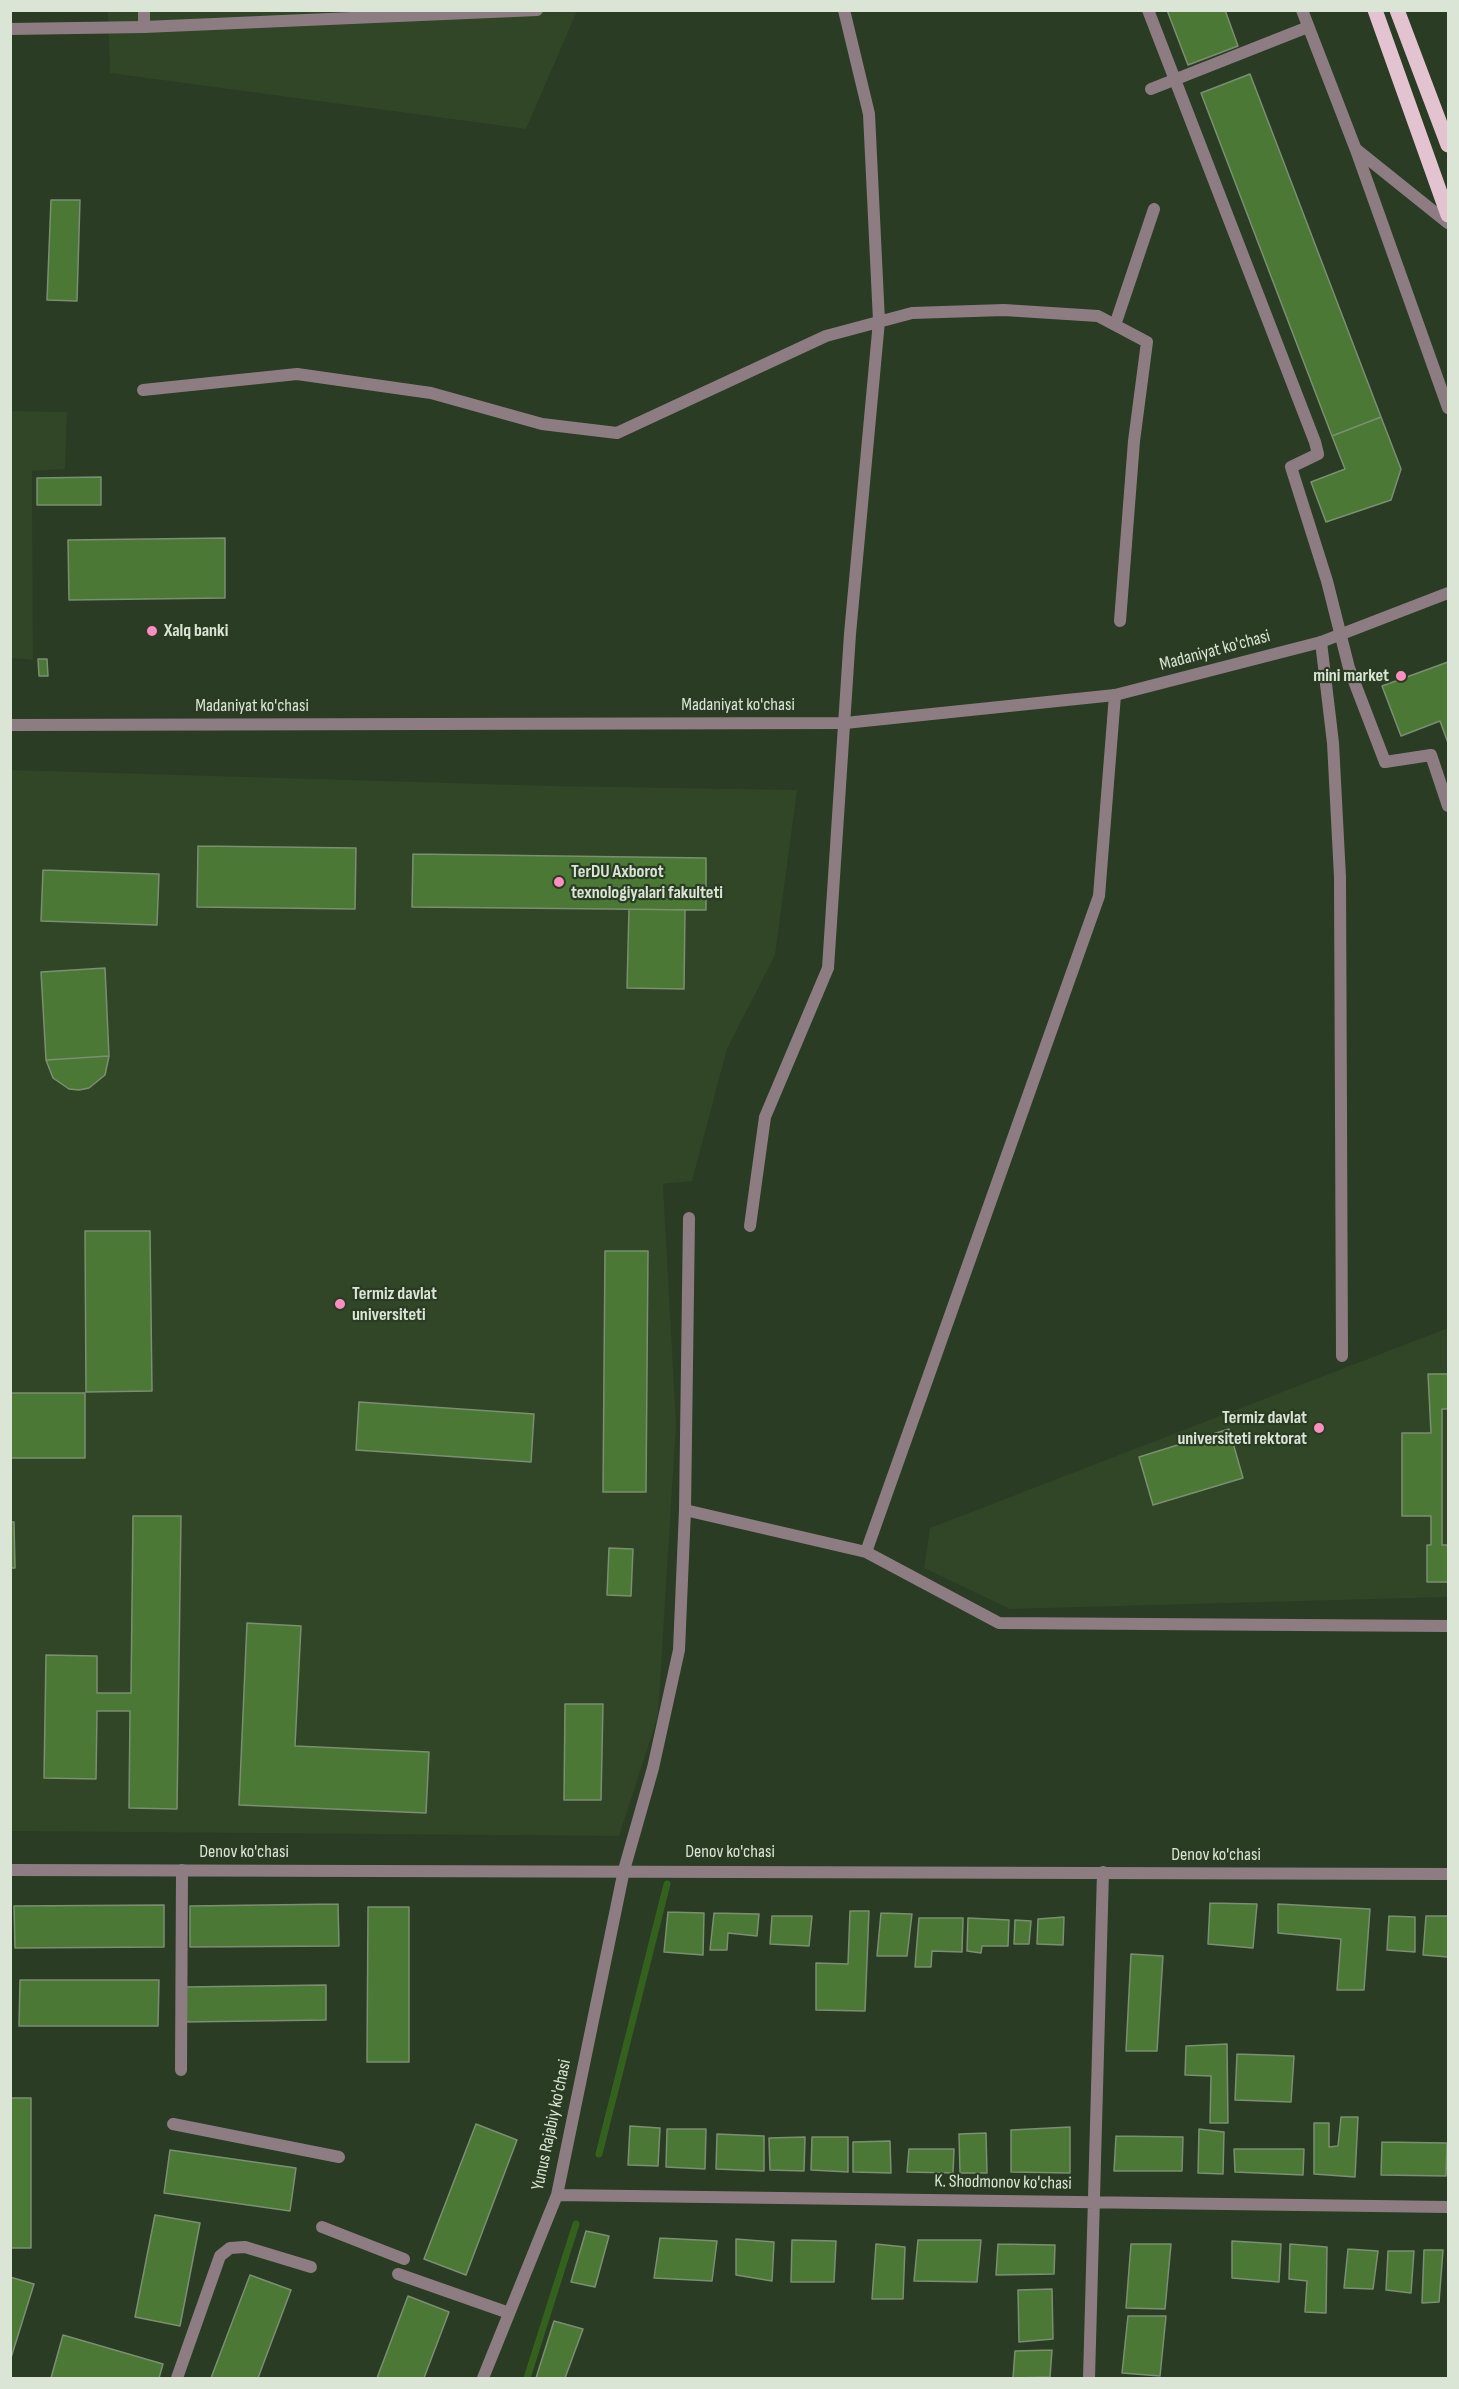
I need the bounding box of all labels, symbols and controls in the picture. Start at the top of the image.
place label: Xalq banki [164,620,228,642]
marker: Xalq banki [145,624,159,638]
street label: Madaniyat ko'chasi [1157,626,1273,676]
place label: mini market [1313,665,1389,687]
marker: mini market [1394,669,1408,683]
street label: Madaniyat ko'chasi [681,694,795,716]
street label: Madaniyat ko'chasi [195,695,309,717]
place label: TerDU Axborot texnologiyalari fakulteti [571,861,723,904]
marker: TerDU Axborot texnologiyalari fakulteti [552,875,566,889]
place label: Termiz davlat universiteti [352,1283,437,1326]
marker: Termiz davlat universiteti [333,1297,347,1311]
place label: Termiz davlat universiteti rektorat [1177,1407,1307,1450]
marker: Termiz davlat universiteti rektorat [1312,1421,1326,1435]
street label: Denov ko'chasi [199,1841,289,1863]
street label: Denov ko'chasi [685,1841,775,1863]
street label: Denov ko'chasi [1171,1844,1261,1866]
street label: Yunus Rajabiy ko'chasi [528,2058,576,2192]
street label: K. Shodmonov ko'chasi [934,2171,1072,2195]

